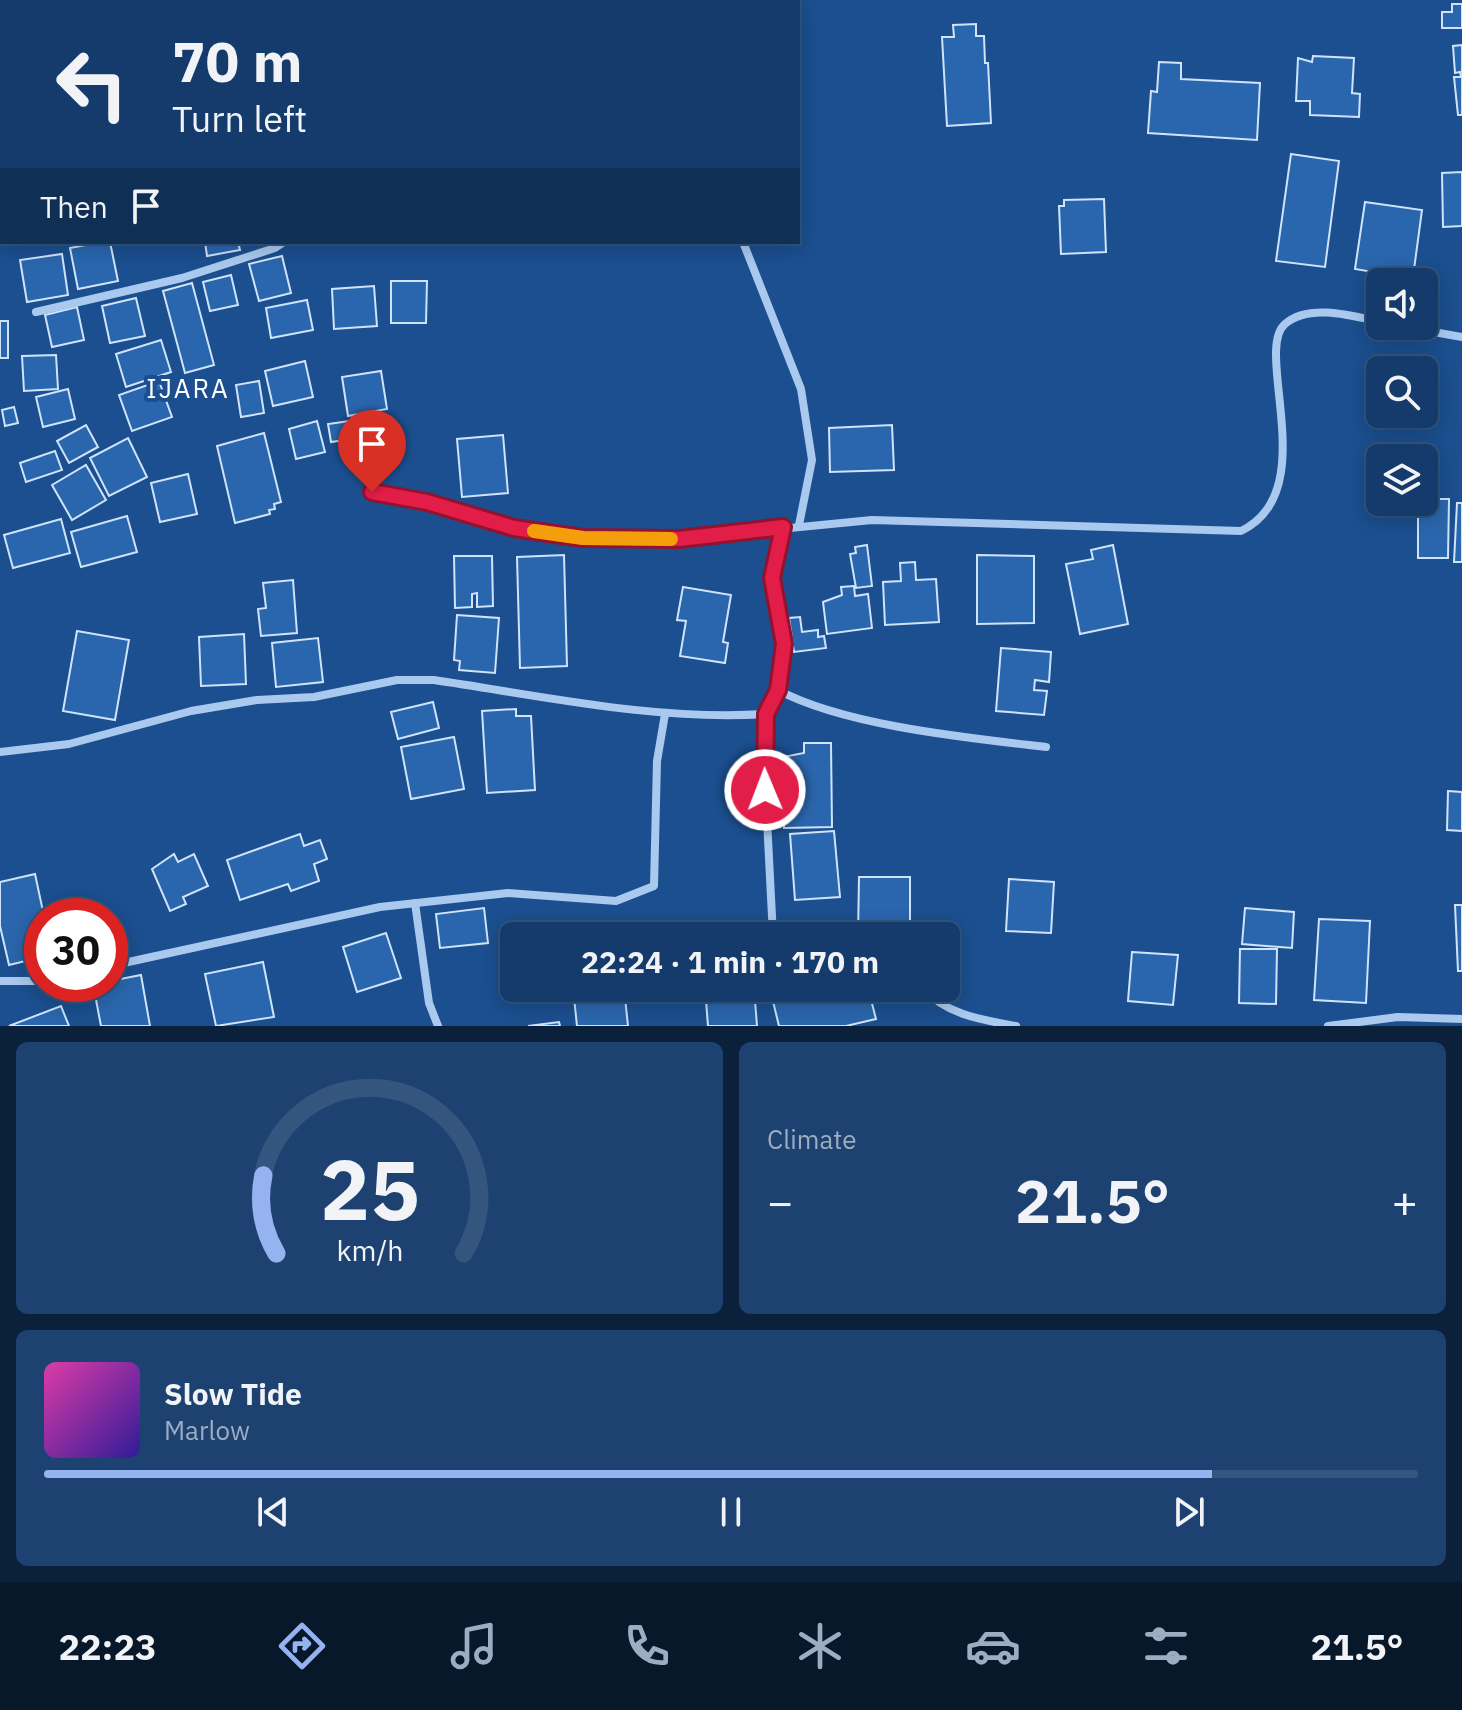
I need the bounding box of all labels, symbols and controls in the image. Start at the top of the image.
text: 70 m [172,25,302,97]
icon: left [40,32,144,136]
text: Turn left [172,95,307,142]
icon: arrive [124,184,168,228]
text: Then [40,187,108,226]
map controls [1366,268,1438,516]
button: sound [1366,268,1438,340]
button: search [1366,356,1438,428]
district label: IJARA [146,371,230,405]
pin [338,410,406,492]
icon: arrive [350,422,394,466]
button: layers [1366,444,1438,516]
position arrow [723,748,807,832]
speed limit sign: 30 [24,898,128,1002]
text: 22:24 · 1 min · 170 m [581,942,879,981]
text: Climate [767,1122,857,1156]
text: 25 [320,1135,419,1243]
text: 21.5° [1015,1161,1170,1240]
text: − [767,1173,793,1230]
text: + [1392,1173,1418,1230]
text: km/h [336,1232,403,1269]
text: Slow Tide [164,1374,302,1413]
text: Marlow [164,1413,250,1447]
icon: previous [251,1490,295,1534]
icon: pause [709,1490,753,1534]
icon: next [1167,1490,1211,1534]
icon: directions [274,1618,330,1674]
icon: music [446,1618,502,1674]
icon: phone [619,1618,675,1674]
icon: climate [792,1618,848,1674]
icon: car [965,1618,1021,1674]
icon: filters [1138,1618,1194,1674]
text: 22:23 [58,1623,157,1670]
text: 21.5° [1311,1623,1404,1670]

